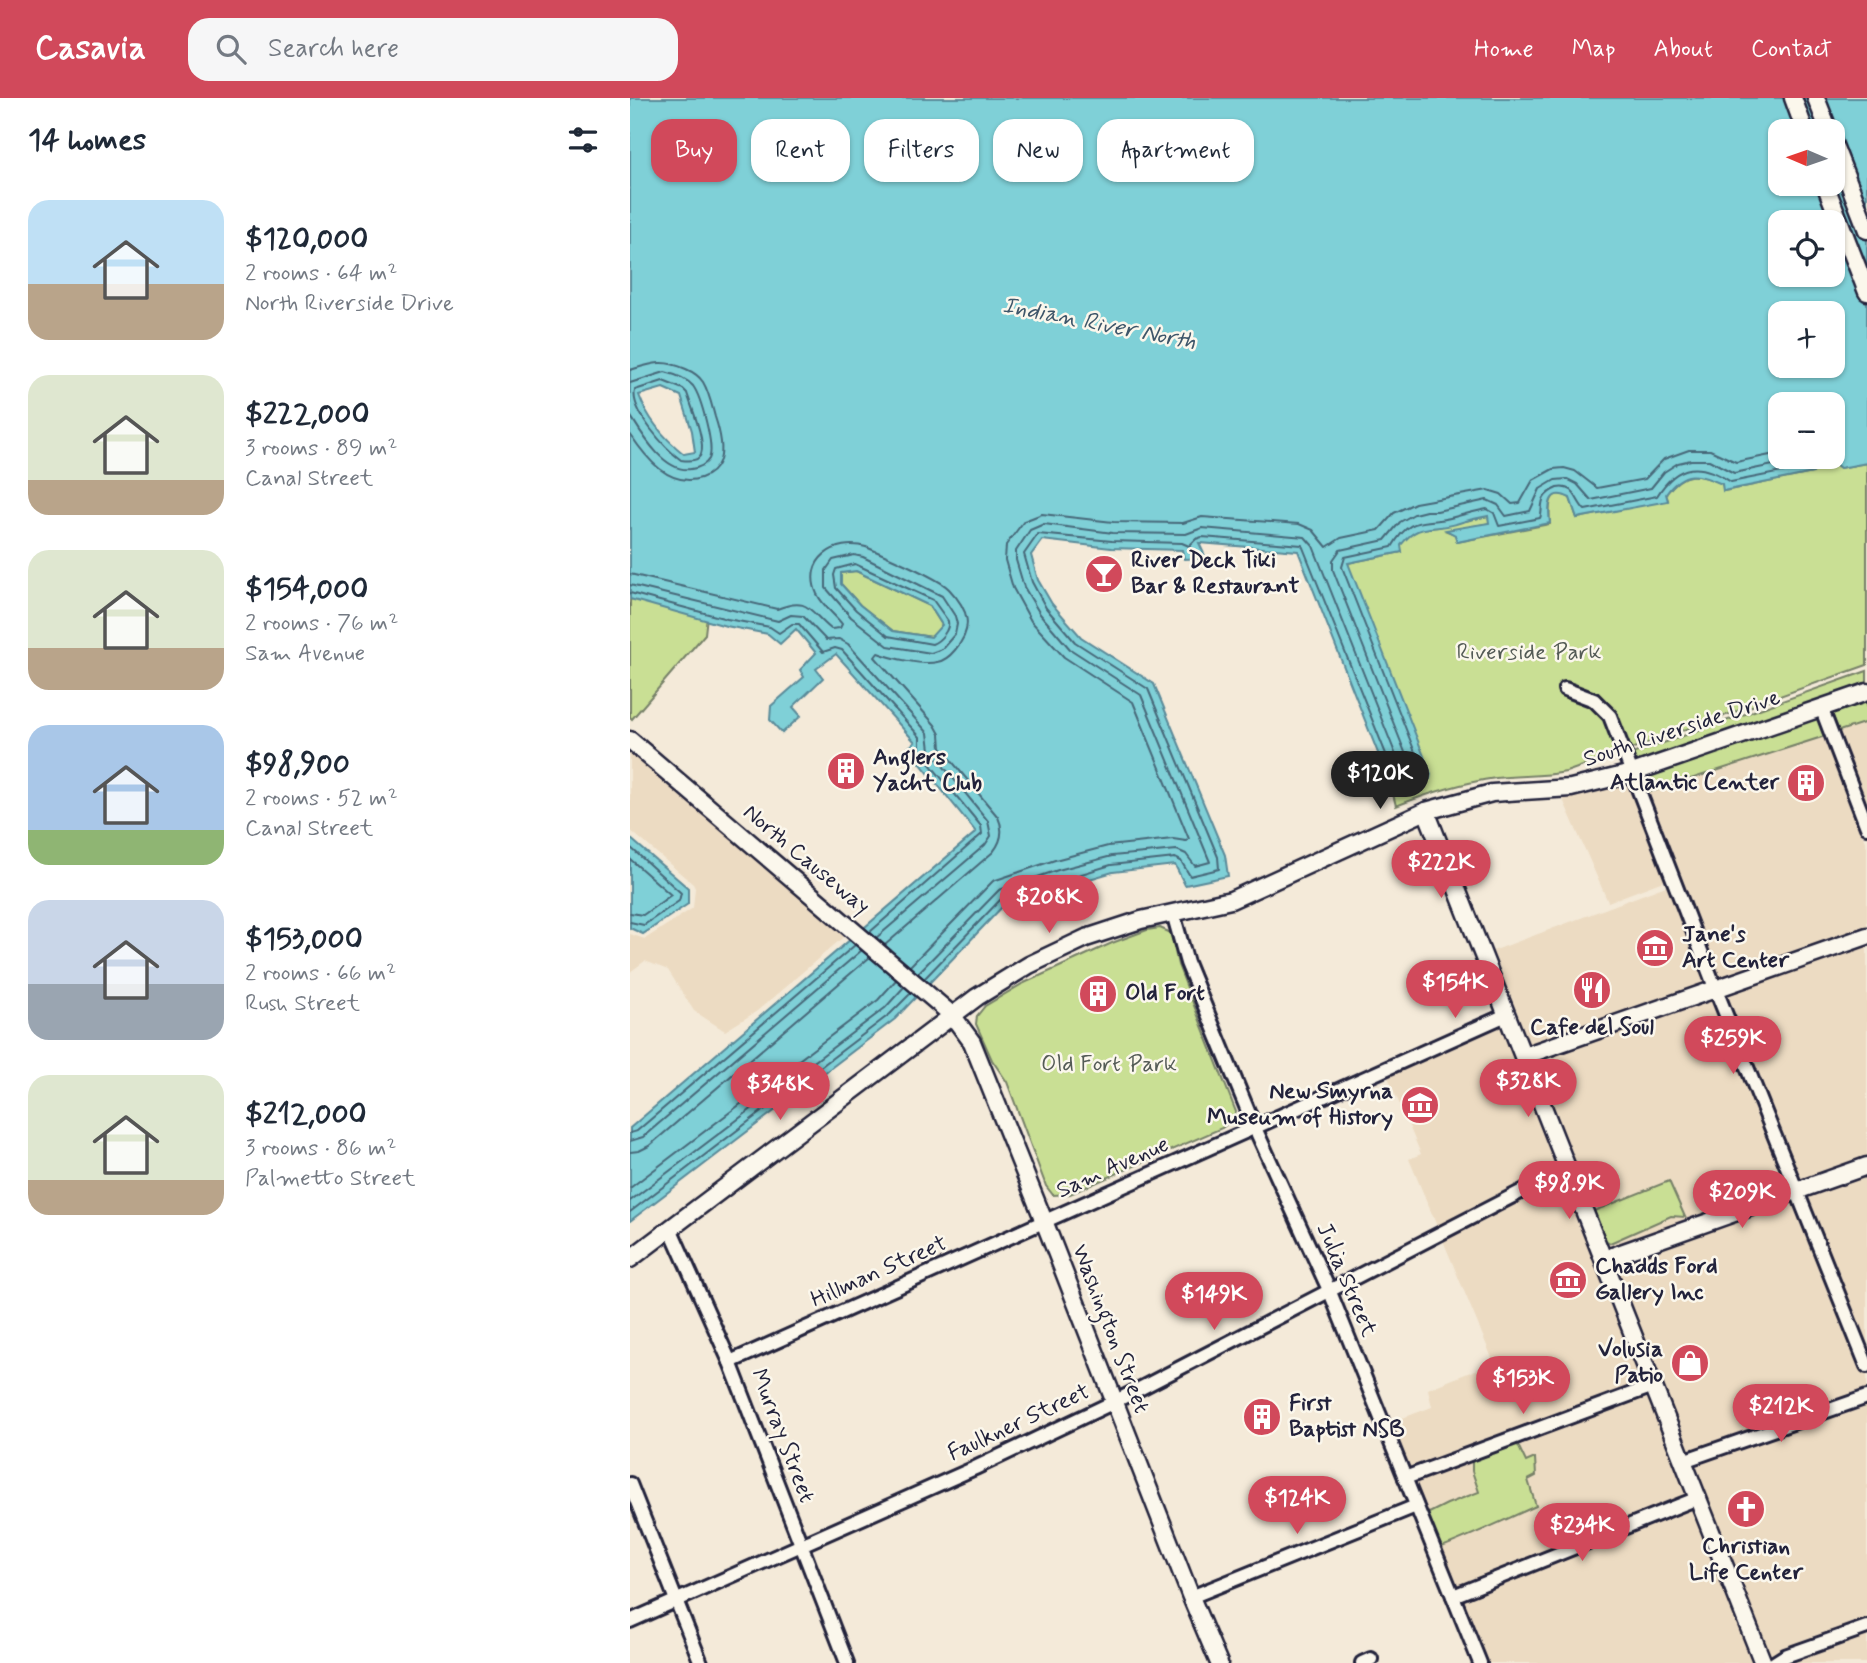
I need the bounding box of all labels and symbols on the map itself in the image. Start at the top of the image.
north arrow [1768,119,1844,196]
water label: Indian River North [1000,290,1198,358]
place label: River Deck Tiki Bar & Restaurant [1131,546,1300,602]
bar icon: River Deck Tiki Bar & Restaurant [1083,553,1125,595]
park label: Riverside Park [1456,638,1602,668]
street label: South Riverside Drive [1580,683,1784,775]
place label: Anglers Yacht Club [873,743,982,799]
building icon: Anglers Yacht Club [825,750,867,792]
pin: $120K [1331,752,1429,811]
building icon: Atlantic Center [1785,762,1827,804]
place label: Atlantic Center [1610,768,1780,798]
street label: North Causeway [736,798,876,922]
pin: $222K [1392,840,1490,900]
pin: $208K [1000,876,1098,935]
place label: Jane's Art Center [1682,920,1790,976]
museum icon: Jane's Art Center [1634,927,1676,969]
pin: $154K [1406,960,1504,1020]
restaurant icon: Cafe del Soul [1571,969,1613,1011]
building icon: Old Fort [1077,973,1119,1015]
place label: Old Fort [1125,979,1205,1009]
place label: Cafe del Soul [1530,1013,1654,1043]
pin: $259K [1684,1016,1782,1076]
park label: Old Fort Park [1041,1050,1177,1080]
pin: $328K [1479,1060,1577,1119]
pin: $348K [731,1062,829,1122]
place label: New Smyrna Museum of History [1207,1077,1393,1133]
museum icon: New Smyrna Museum of History [1399,1084,1441,1126]
street label: Sam Avenue [1052,1130,1174,1206]
pin: $98.9K [1512,1162,1626,1221]
pin: $209K [1693,1170,1791,1230]
street label: Julia Street [1309,1218,1384,1342]
street label: Hillman Street [806,1229,952,1315]
street label: Washington Street [1062,1240,1156,1419]
place label: Chadds Ford Gallery Inc [1595,1252,1718,1308]
museum icon: Chadds Ford Gallery Inc [1547,1259,1589,1301]
pin: $149K [1165,1272,1263,1332]
place label: Volusia Patio [1598,1335,1663,1391]
shop icon: Volusia Patio [1669,1342,1711,1384]
pin: $153K [1474,1356,1572,1416]
street label: Murray Street [743,1365,821,1507]
street label: Faulkner Street [943,1377,1095,1469]
pin: $212K [1732,1384,1830,1444]
place label: First Baptist NSB [1289,1389,1405,1445]
building icon: First Baptist NSB [1241,1396,1283,1438]
pin: $124K [1248,1476,1346,1536]
church icon: Christian Life Center [1725,1488,1767,1530]
pin: $234K [1533,1504,1631,1563]
place label: Christian Life Center [1689,1532,1804,1588]

